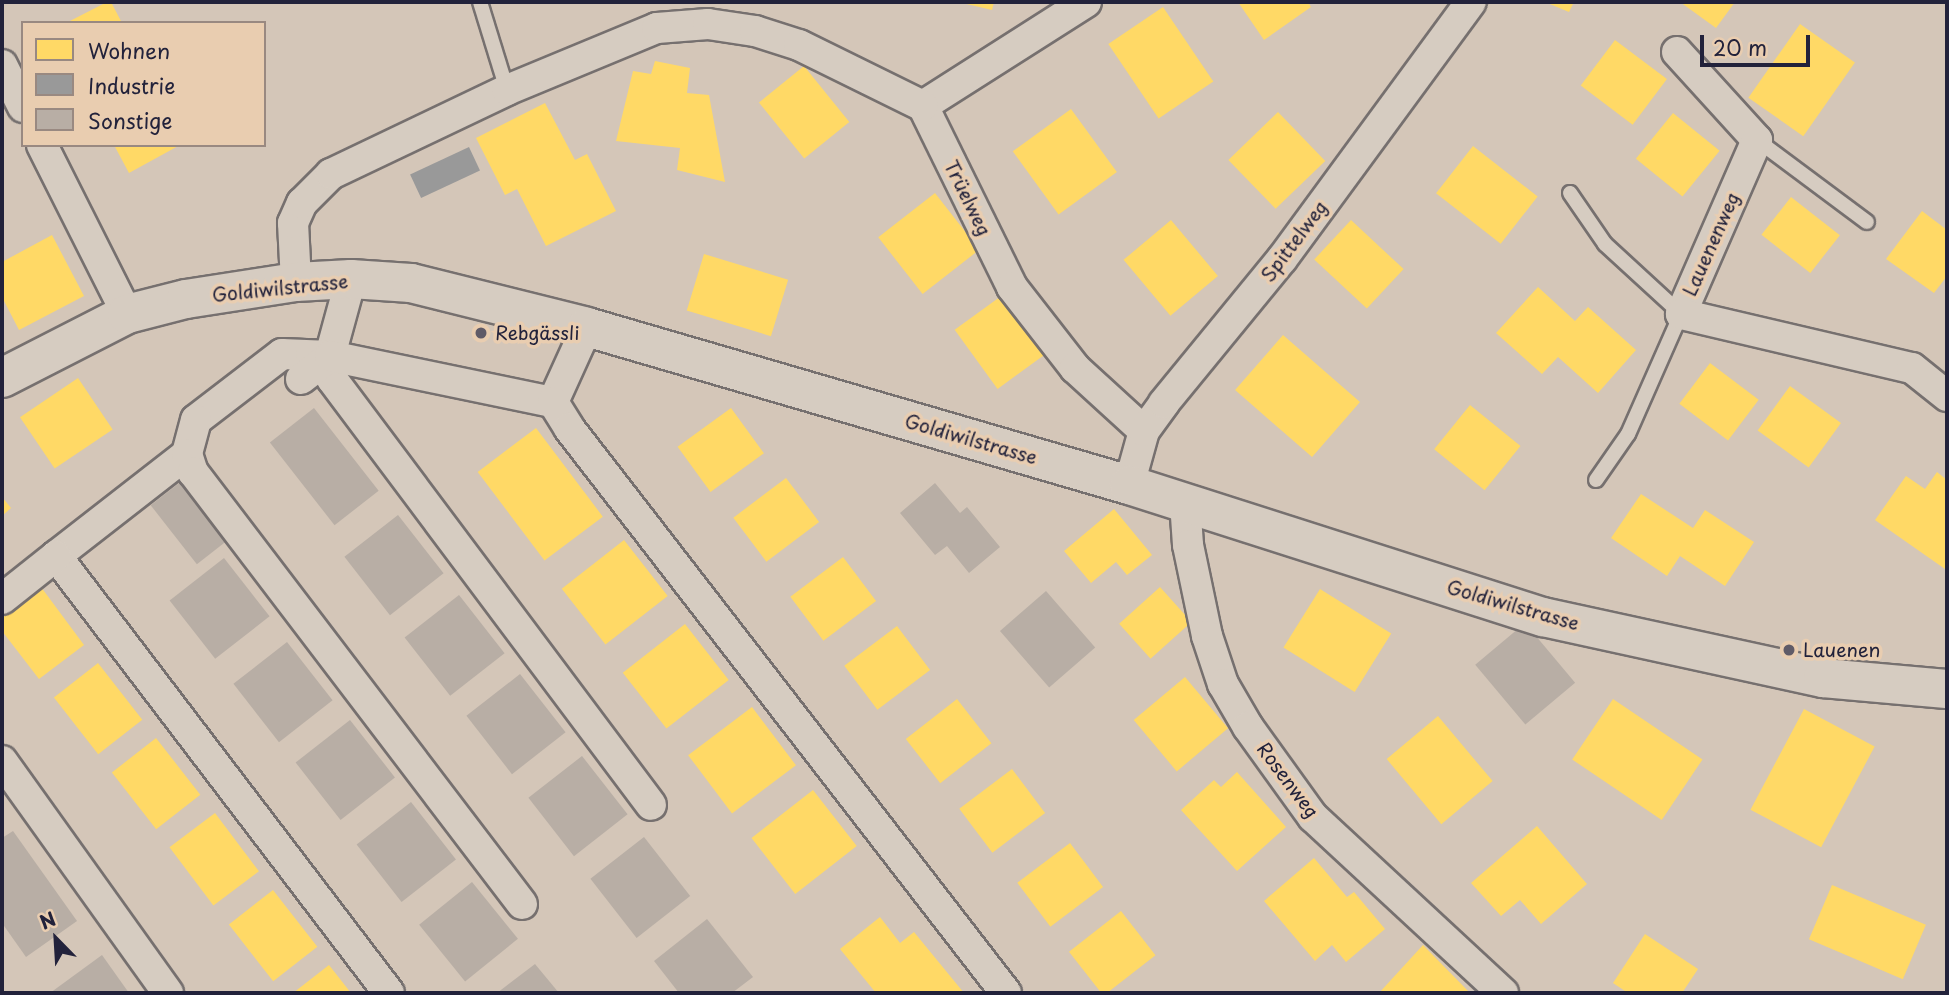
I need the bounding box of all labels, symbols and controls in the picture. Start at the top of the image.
legend [21,21,266,147]
scale bar [1704,21,1814,65]
text: 20 m [1713,31,1767,63]
text: Wohnen [88,34,170,66]
text: Industrie [88,69,175,101]
text: Sonstige [88,104,172,136]
street label: Trüelweg [940,156,996,240]
street label: Lauenenweg [1678,189,1744,299]
street label: Spittelweg [1256,196,1332,286]
street label: Goldiwilstrasse [211,270,349,306]
place label: Rebgässli [495,322,579,344]
marker: Rebgässli [473,325,489,341]
street label: Goldiwilstrasse [902,409,1040,469]
street label: Goldiwilstrasse [1444,575,1582,635]
place label: Lauenen [1803,639,1881,661]
marker: Lauenen [1781,642,1797,658]
street label: Rosenweg [1252,738,1324,822]
north arrow [21,904,91,974]
text: N [35,904,60,936]

